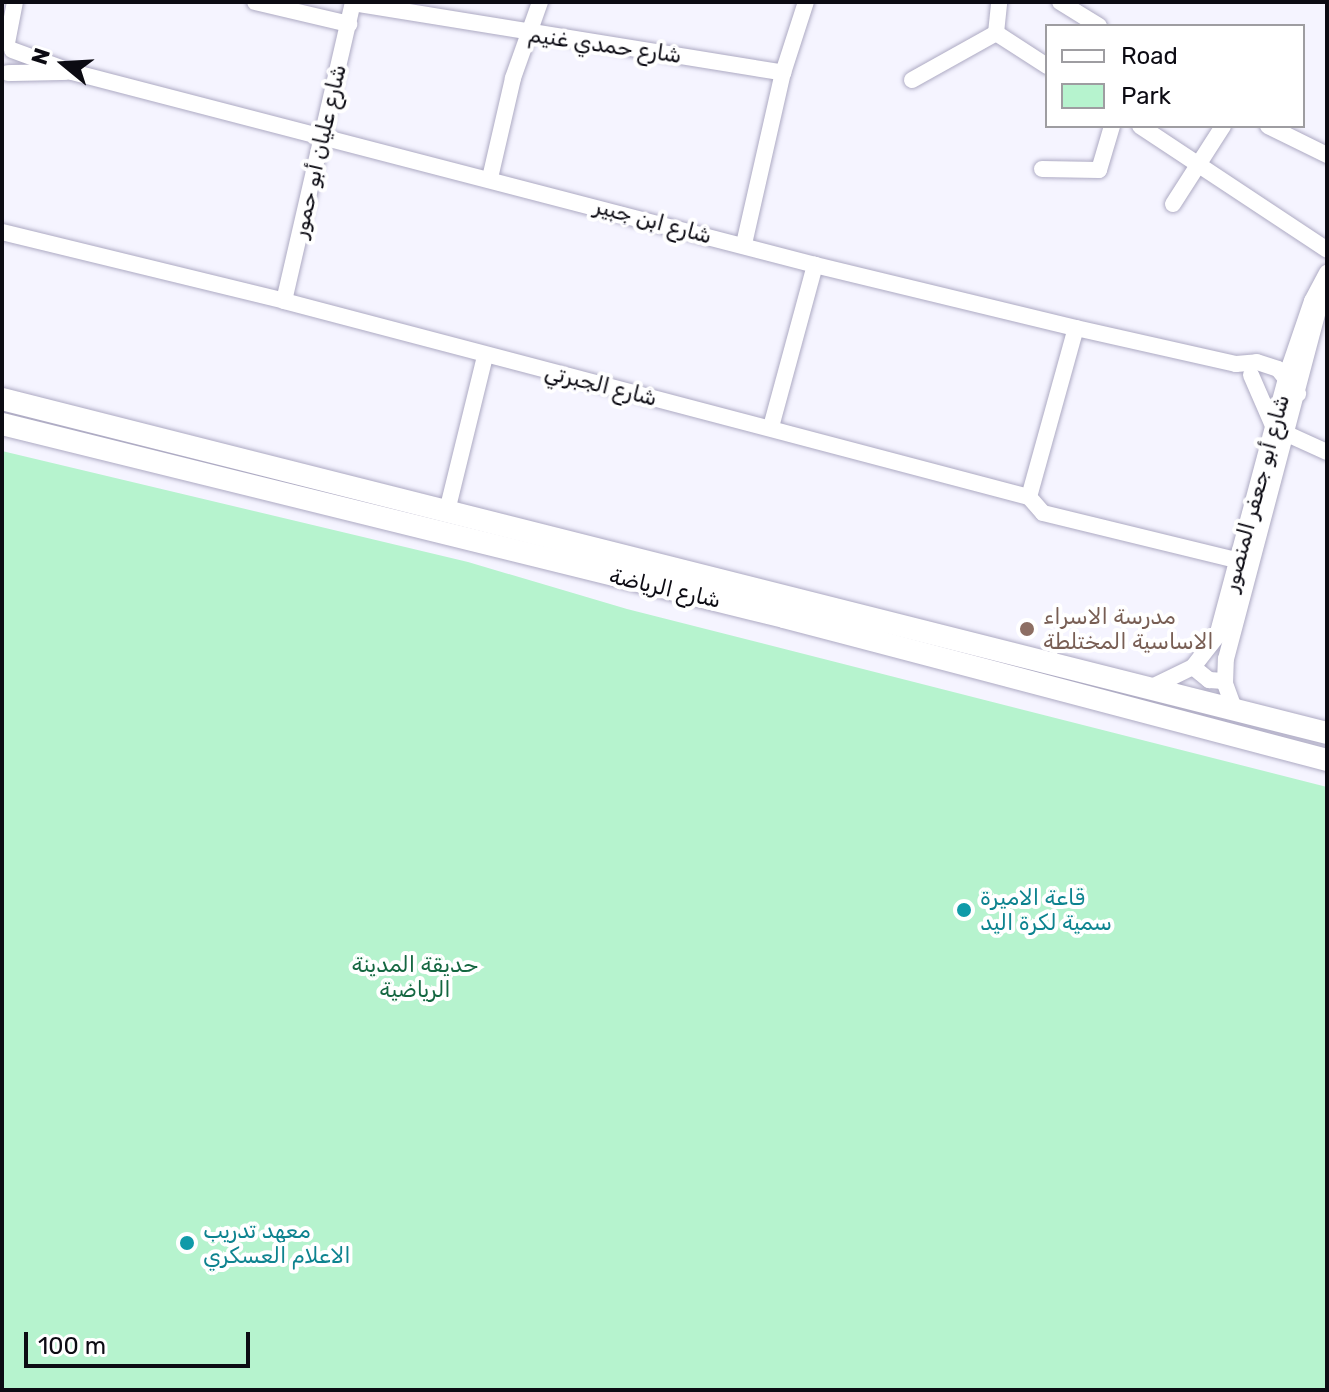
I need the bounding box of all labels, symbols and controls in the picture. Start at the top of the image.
street label: شارع حمدي غنيم [527,21,683,69]
north arrow [24,24,104,104]
legend [1045,24,1305,128]
text: Road [1121,42,1178,70]
text: N [25,45,56,68]
street label: شارع عليان أبو حمور [286,62,352,240]
text: Park [1121,82,1171,110]
street label: شارع ابن جبير [591,193,715,249]
street label: شارع الجبرتي [542,358,660,412]
street label: شارع أبو جعفر المنصور [1217,392,1295,594]
street label: شارع الرياضة [607,562,723,614]
place label: مدرسة الاسراء الاساسية المختلطة [1043,603,1214,654]
marker: مدرسة الاسراء الاساسية المختلطة [1018,620,1036,638]
place label: قاعة الاميرة سمية لكرة اليد [980,884,1112,936]
marker: قاعة الاميرة سمية لكرة اليد [955,901,973,919]
park label: حديقة المدينة الرياضية [352,951,478,1002]
place label: معهد تدريب الاعلام العسكري [203,1217,351,1268]
marker: معهد تدريب الاعلام العسكري [178,1234,196,1252]
scale bar [28,1316,254,1366]
text: 100 m [38,1332,106,1360]

